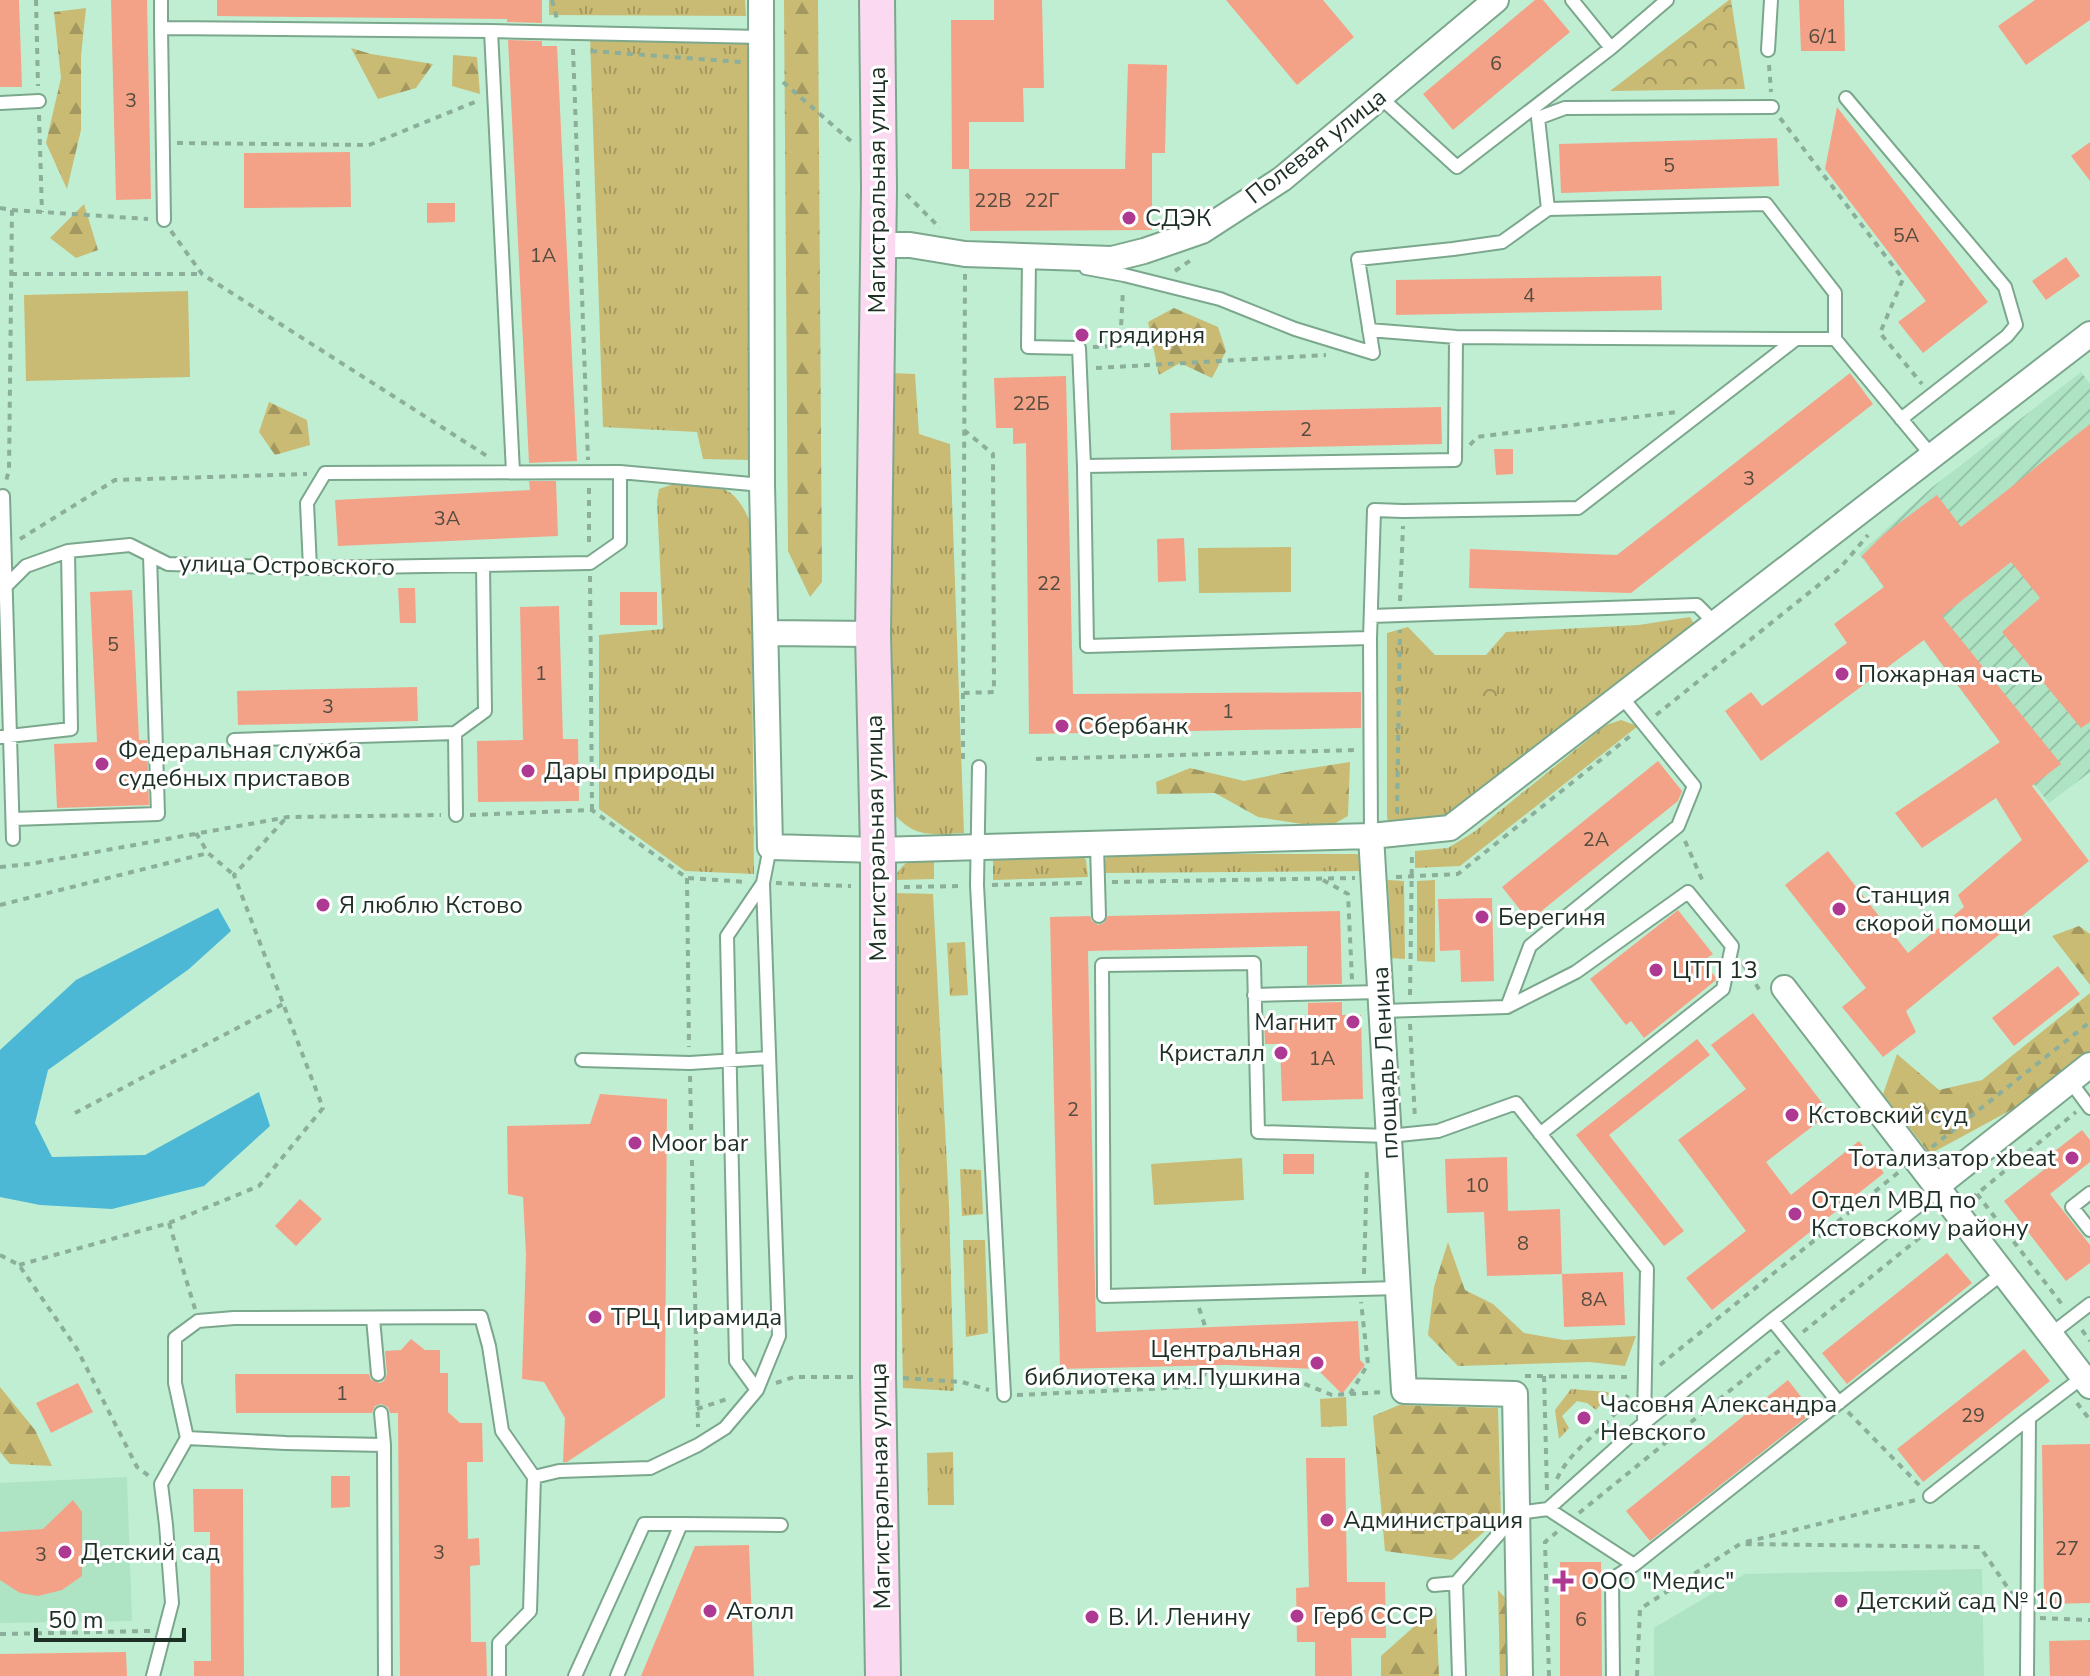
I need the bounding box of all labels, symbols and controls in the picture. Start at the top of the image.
house number: 6/1 [1808,23,1838,50]
house number: 6 [1490,50,1502,77]
street label: Магистральная улица [861,67,893,313]
street label: Полевая улица [1239,81,1393,211]
house number: 3 [125,87,137,114]
house number: 5 [1663,152,1675,179]
house number: 22В [974,187,1012,214]
house number: 22Г [1025,187,1060,214]
place label: СДЭК [1145,202,1212,234]
marker: СДЭК [1120,209,1138,227]
house number: 5А [1893,222,1920,249]
house number: 1А [530,242,557,269]
house number: 4 [1523,282,1535,309]
place label: грядирня [1098,319,1205,351]
marker: грядирня [1073,326,1091,344]
house number: 22Б [1012,390,1050,417]
house number: 2 [1300,416,1312,443]
house number: 3 [1743,465,1755,492]
house number: 3А [434,505,461,532]
street label: улица Островского [179,547,395,583]
house number: 22 [1037,570,1061,597]
house number: 5 [107,631,119,658]
place label: Пожарная часть [1858,658,2043,690]
house number: 1 [535,660,547,687]
marker: Пожарная часть [1833,665,1851,683]
house number: 3 [322,693,334,720]
house number: 1 [1222,698,1234,725]
place label: Сбербанк [1078,710,1189,742]
street label: Магистральная улица [858,714,894,962]
marker: Сбербанк [1053,717,1071,735]
place label: Федеральная служба судебных приставов [118,734,362,794]
marker: Федеральная служба судебных приставов [93,755,111,773]
place label: Дары природы [544,755,715,787]
marker: Дары природы [519,762,537,780]
house number: 2А [1583,826,1610,853]
place label: Станция скорой помощи [1855,879,2031,939]
place label: Я люблю Кстово [339,889,523,921]
marker: Я люблю Кстово [314,896,332,914]
marker: Станция скорой помощи [1830,900,1848,918]
place label: Берегиня [1498,901,1606,933]
marker: Берегиня [1473,908,1491,926]
place label: ЦТП 13 [1672,954,1758,986]
marker: ЦТП 13 [1647,961,1665,979]
street label: площадь Ленина [1364,966,1406,1160]
place label: Магнит [1254,1006,1337,1038]
marker: Магнит [1344,1013,1362,1031]
place label: Кристалл [1159,1037,1265,1069]
marker: Кристалл [1272,1044,1290,1062]
house number: 1А [1309,1045,1336,1072]
house number: 2 [1067,1096,1079,1123]
place label: Кстовский суд [1808,1099,1968,1131]
marker: Кстовский суд [1783,1106,1801,1124]
place label: Moor bar [651,1127,749,1159]
marker: Moor bar [626,1134,644,1152]
place label: Тотализатор xbeat [1848,1142,2057,1174]
marker: Тотализатор xbeat [2063,1149,2081,1167]
house number: 10 [1465,1172,1489,1199]
place label: Отдел МВД по Кстовскому району [1811,1184,2029,1244]
marker: Отдел МВД по Кстовскому району [1786,1205,1804,1223]
house number: 8 [1517,1230,1529,1257]
house number: 8А [1581,1286,1608,1313]
place label: ТРЦ Пирамида [611,1301,782,1333]
marker: ТРЦ Пирамида [586,1308,604,1326]
place label: Центральная библиотека им.Пушкина [1024,1333,1301,1393]
marker: Центральная библиотека им.Пушкина [1308,1354,1326,1372]
street label: Магистральная улица [862,1362,898,1610]
house number: 1 [336,1380,348,1407]
place label: Часовня Александра Невского [1600,1388,1837,1448]
house number: 29 [1961,1402,1985,1429]
marker: Часовня Александра Невского [1575,1409,1593,1427]
place label: Администрация [1343,1504,1523,1536]
marker: Администрация [1318,1511,1336,1529]
house number: 27 [2055,1535,2079,1562]
place label: Детский сад [81,1536,220,1568]
house number: 3 [433,1539,445,1566]
house number: 3 [35,1541,47,1568]
marker: Детский сад [56,1543,74,1561]
place label: ООО "Медис" [1581,1565,1734,1597]
marker: ООО "Медис" [1552,1570,1574,1592]
place label: Детский сад № 10 [1857,1585,2063,1617]
scale bar [36,1592,184,1642]
marker: Детский сад № 10 [1832,1592,1850,1610]
place label: Атолл [726,1595,794,1627]
place label: Герб СССР [1313,1600,1433,1632]
place label: В. И. Ленину [1108,1601,1251,1633]
marker: Атолл [701,1602,719,1620]
text: 50 m [48,1604,104,1636]
house number: 6 [1575,1606,1587,1633]
marker: Герб СССР [1288,1607,1306,1625]
marker: В. И. Ленину [1083,1608,1101,1626]

